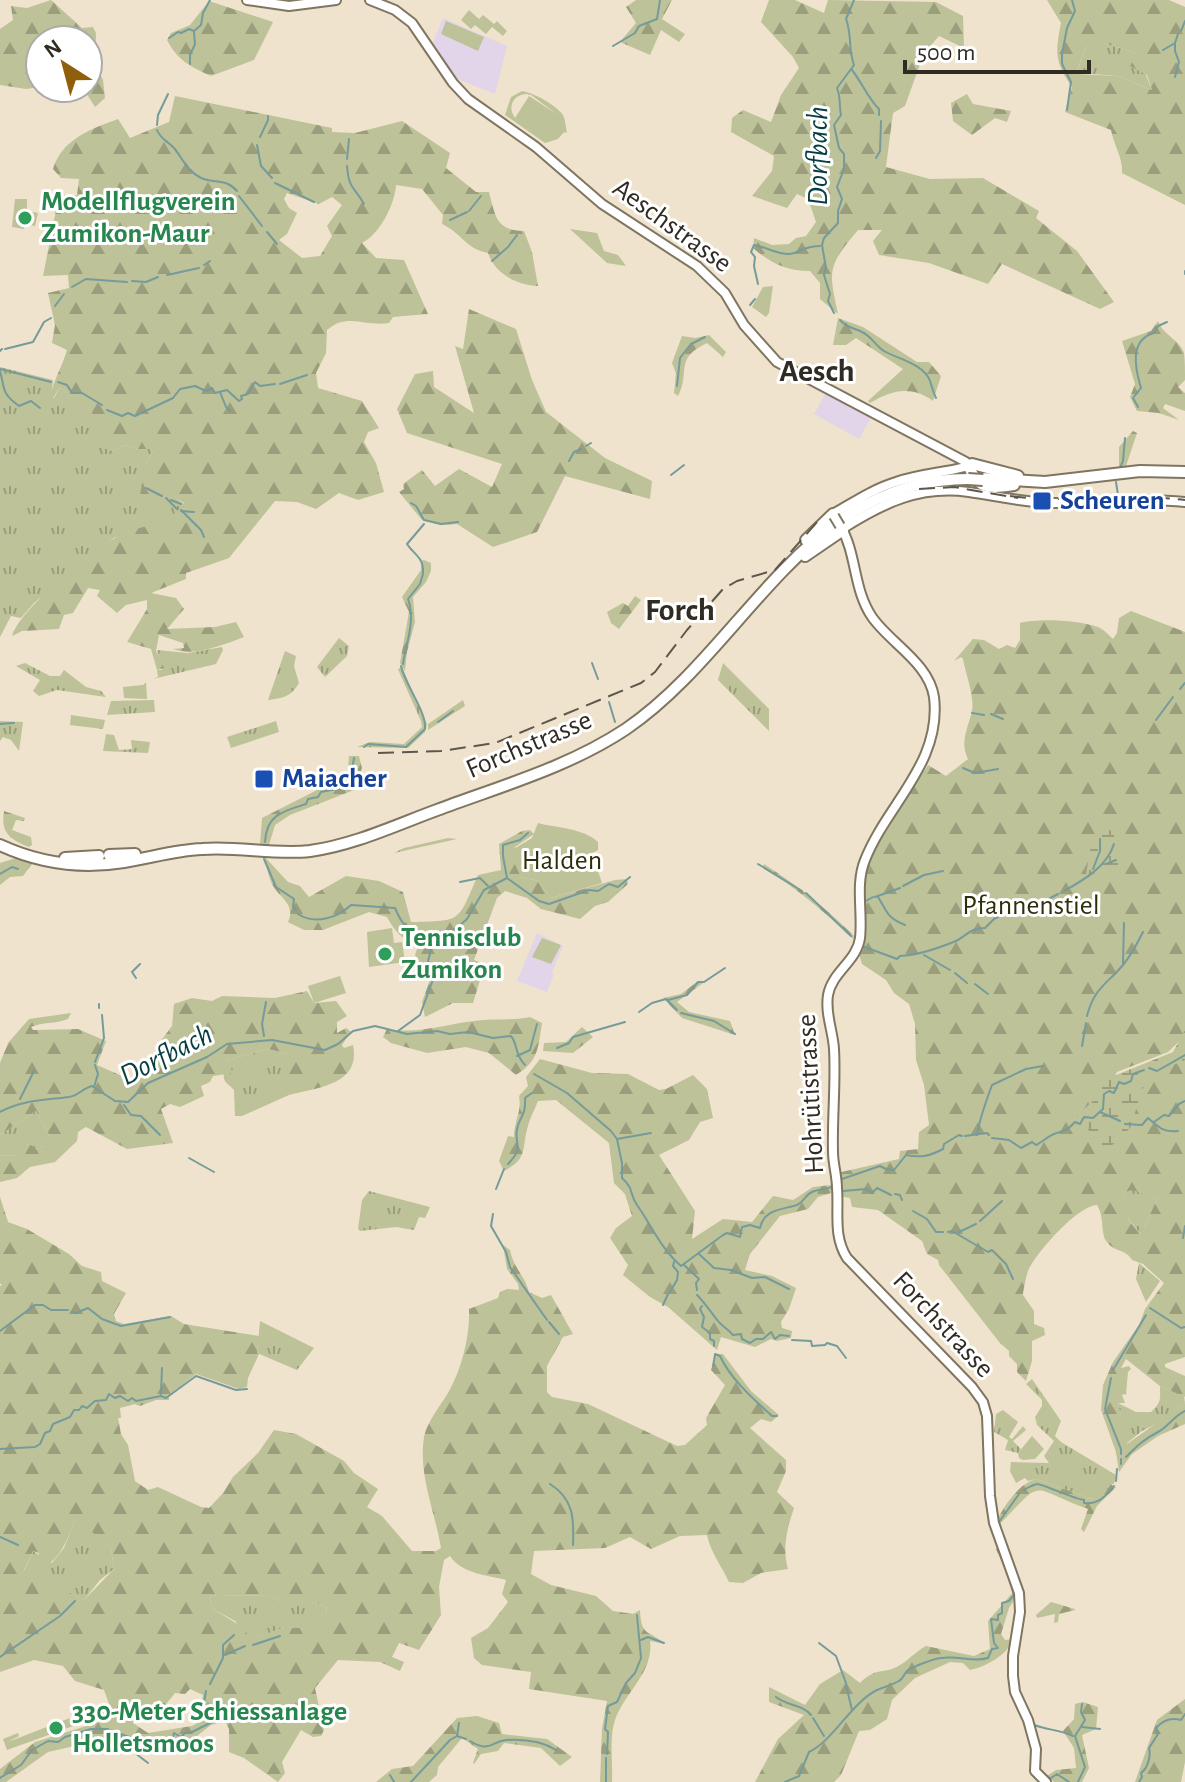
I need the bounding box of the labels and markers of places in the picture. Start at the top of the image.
place label: Modellflugverein Zumikon-Maur [41,188,236,248]
marker: Modellflugverein Zumikon-Maur [16,209,34,227]
place label: Scheuren [1060,487,1165,515]
marker: Scheuren [1031,490,1053,512]
place label: Maiacher [282,765,387,793]
marker: Maiacher [253,768,275,790]
place label: Tennisclub Zumikon [401,924,521,984]
marker: Tennisclub Zumikon [376,945,394,963]
place label: 330-Meter Schiessanlage Holletsmoos [72,1698,347,1758]
marker: 330-Meter Schiessanlage Holletsmoos [47,1719,65,1737]

